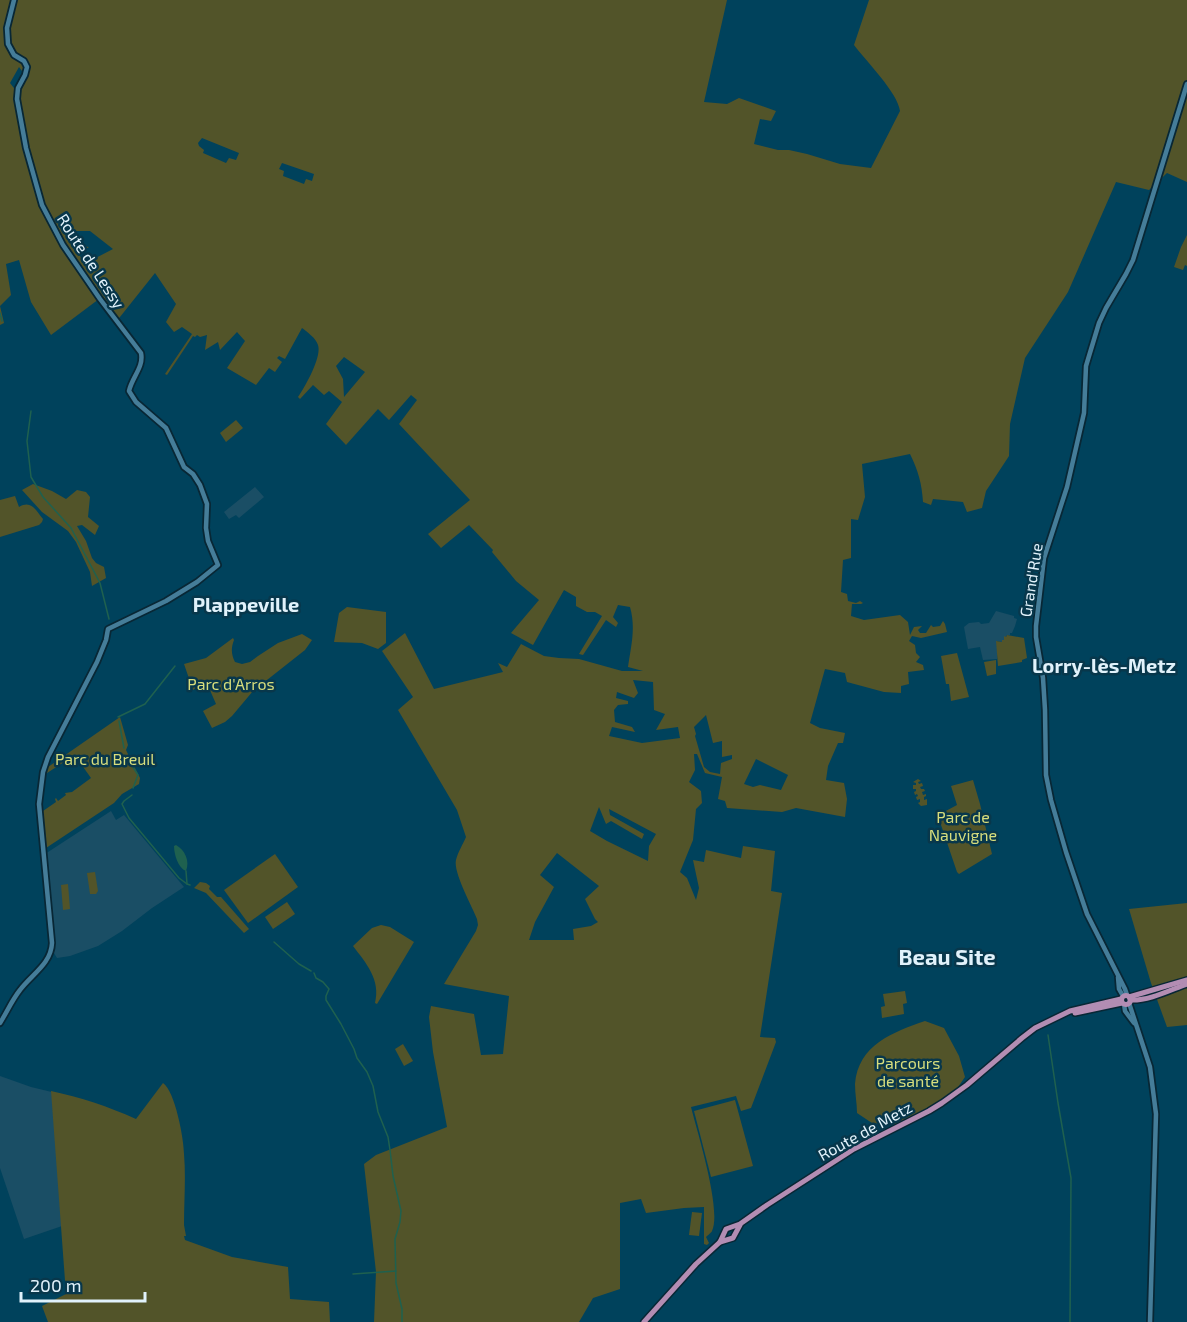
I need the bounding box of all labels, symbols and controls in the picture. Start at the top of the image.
street label: Route de Lessy [54,210,129,312]
street label: Grand'Rue [1015,542,1046,618]
district label: Plappeville [193,592,299,616]
district label: Lorry-lès-Metz [1032,653,1176,678]
park label: Parc d'Arros [187,674,275,693]
park label: Parc du Breuil [55,749,155,768]
park label: Parc de Nauvigne [929,807,997,844]
district label: Beau Site [898,943,996,969]
park label: Parcours de santé [876,1053,940,1090]
street label: Route de Metz [814,1097,915,1164]
scale bar [21,1265,146,1303]
text: 200 m [30,1274,82,1296]

